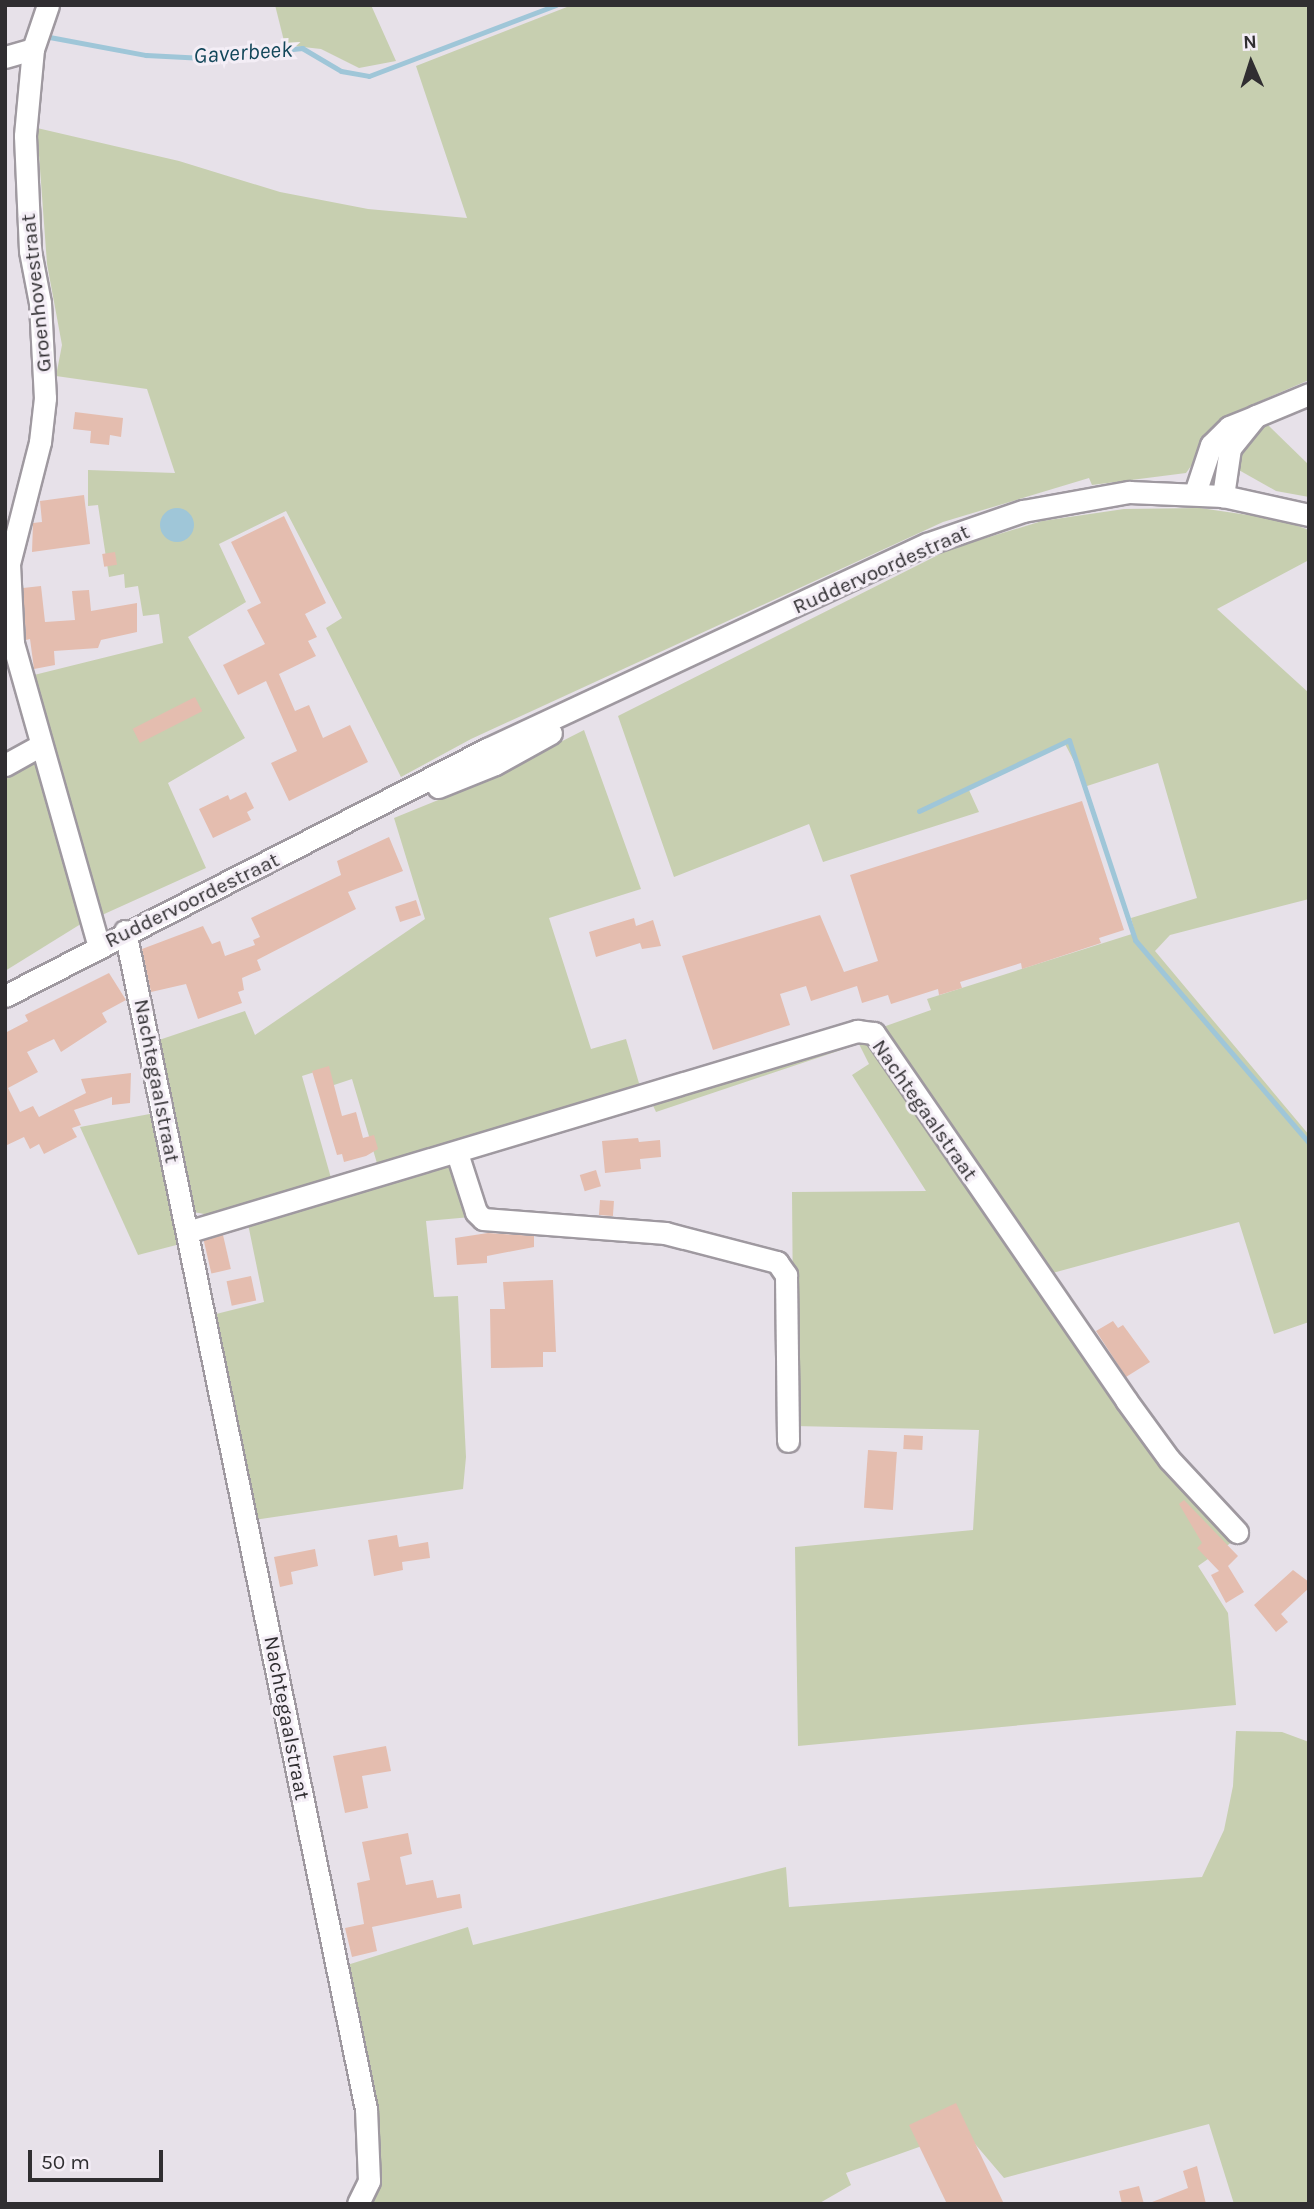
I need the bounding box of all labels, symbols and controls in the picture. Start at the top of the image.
north arrow [1216,28,1286,98]
text: N [1243,31,1257,53]
water label: Gaverbeek [193,36,293,70]
street label: Groenhovestraat [15,213,57,373]
street label: Ruddervoordestraat [789,519,973,619]
street label: Ruddervoordestraat [101,847,283,953]
street label: Nachtegaalstraat [129,997,185,1165]
street label: Nachtegaalstraat [867,1035,983,1185]
street label: Nachtegaalstraat [259,1634,315,1802]
scale bar [32,2136,166,2180]
text: 50 m [41,2150,90,2174]

